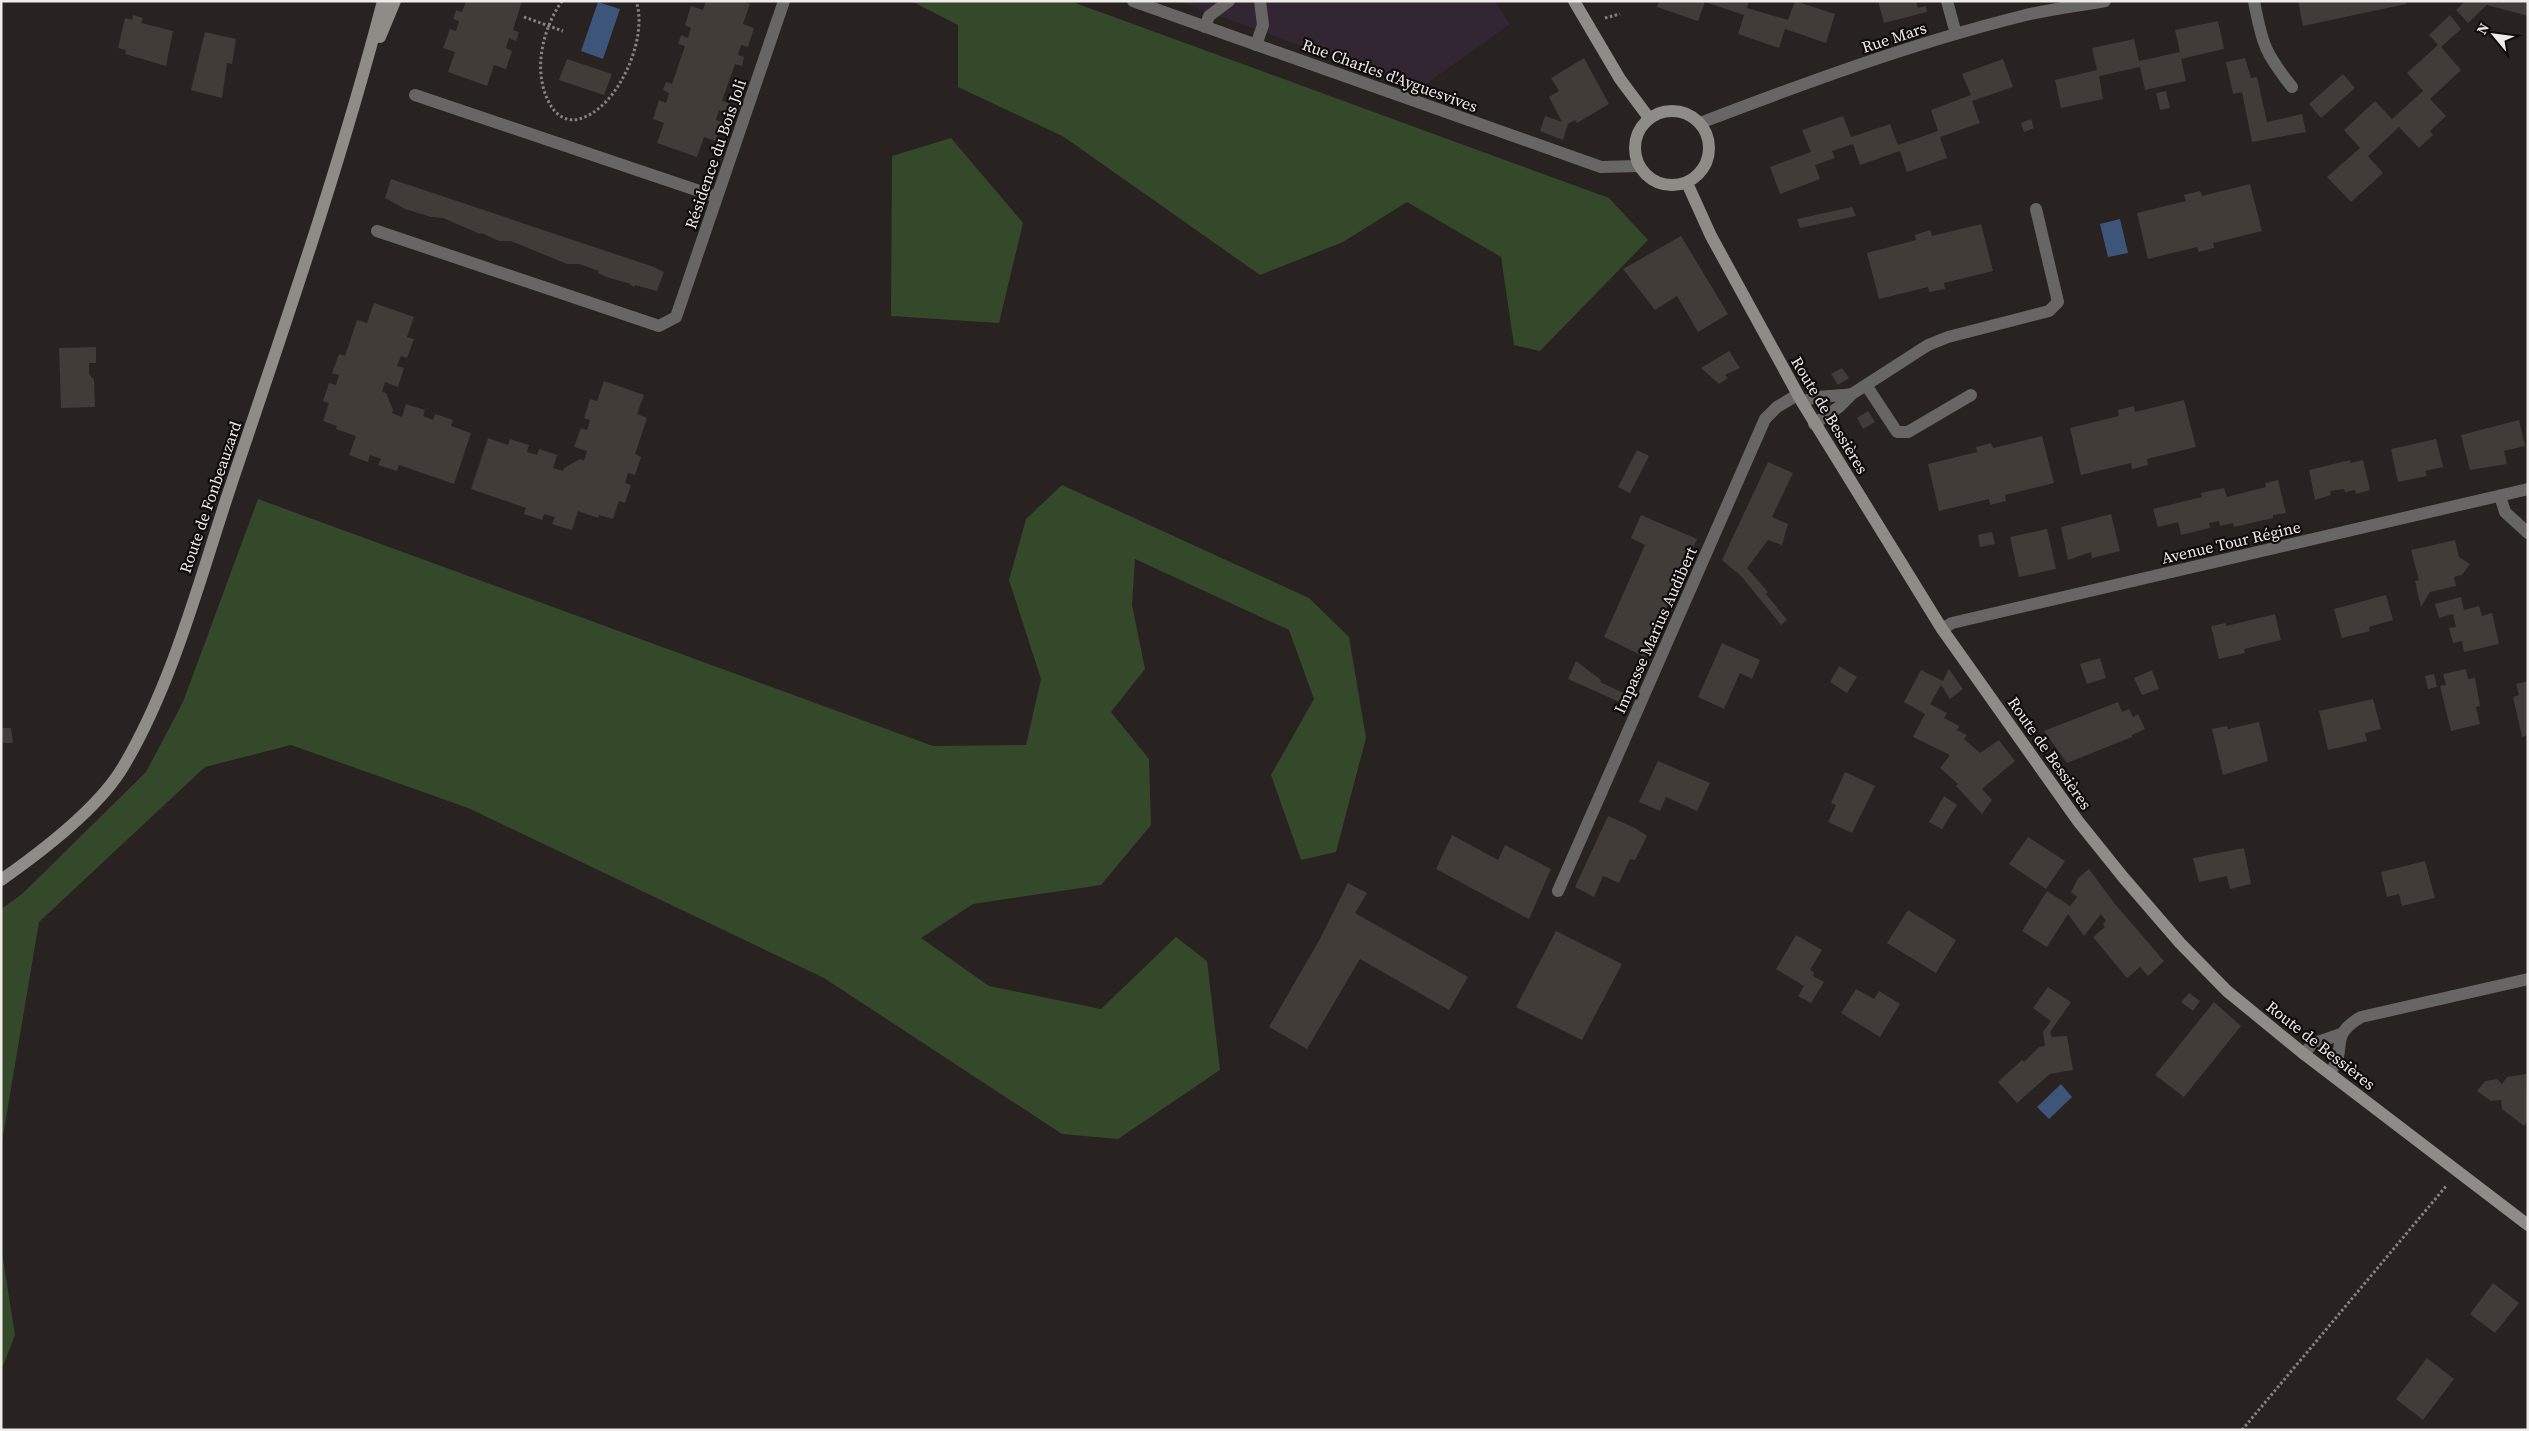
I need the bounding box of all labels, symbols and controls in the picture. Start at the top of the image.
north arrow [2469,10,2519,60]
street label: Rue Mars [1859,16,1929,58]
text: N [2471,19,2494,38]
street label: Rue Charles d'Ayguesvives [1299,33,1481,117]
street label: Résidence du Bois Joli [679,76,751,232]
street label: Route de Bessières [1786,352,1874,478]
street label: Route de Fonbeauzard [174,418,246,576]
street label: Avenue Tour Régine [2159,515,2303,569]
street label: Impasse Marius Audibert [1608,543,1702,717]
street label: Route de Bessières [2003,692,2097,814]
street label: Route de Bessières [2262,995,2380,1095]

